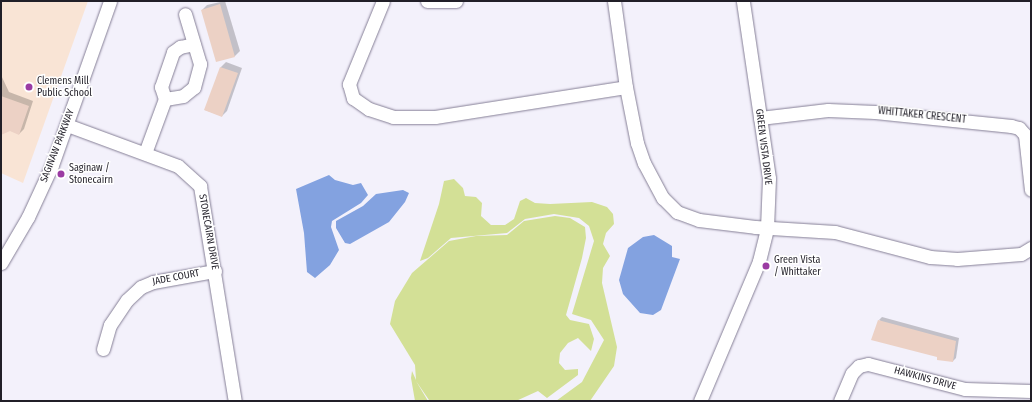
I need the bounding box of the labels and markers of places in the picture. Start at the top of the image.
place label: Clemens Mill Public School [37,75,92,98]
marker: Clemens Mill Public School [24,82,34,92]
place label: Saginaw / Stonecairn [69,162,113,186]
marker: Saginaw / Stonecairn [56,169,66,179]
place label: Green Vista / Whittaker [774,254,821,278]
marker: Green Vista / Whittaker [761,261,771,271]

